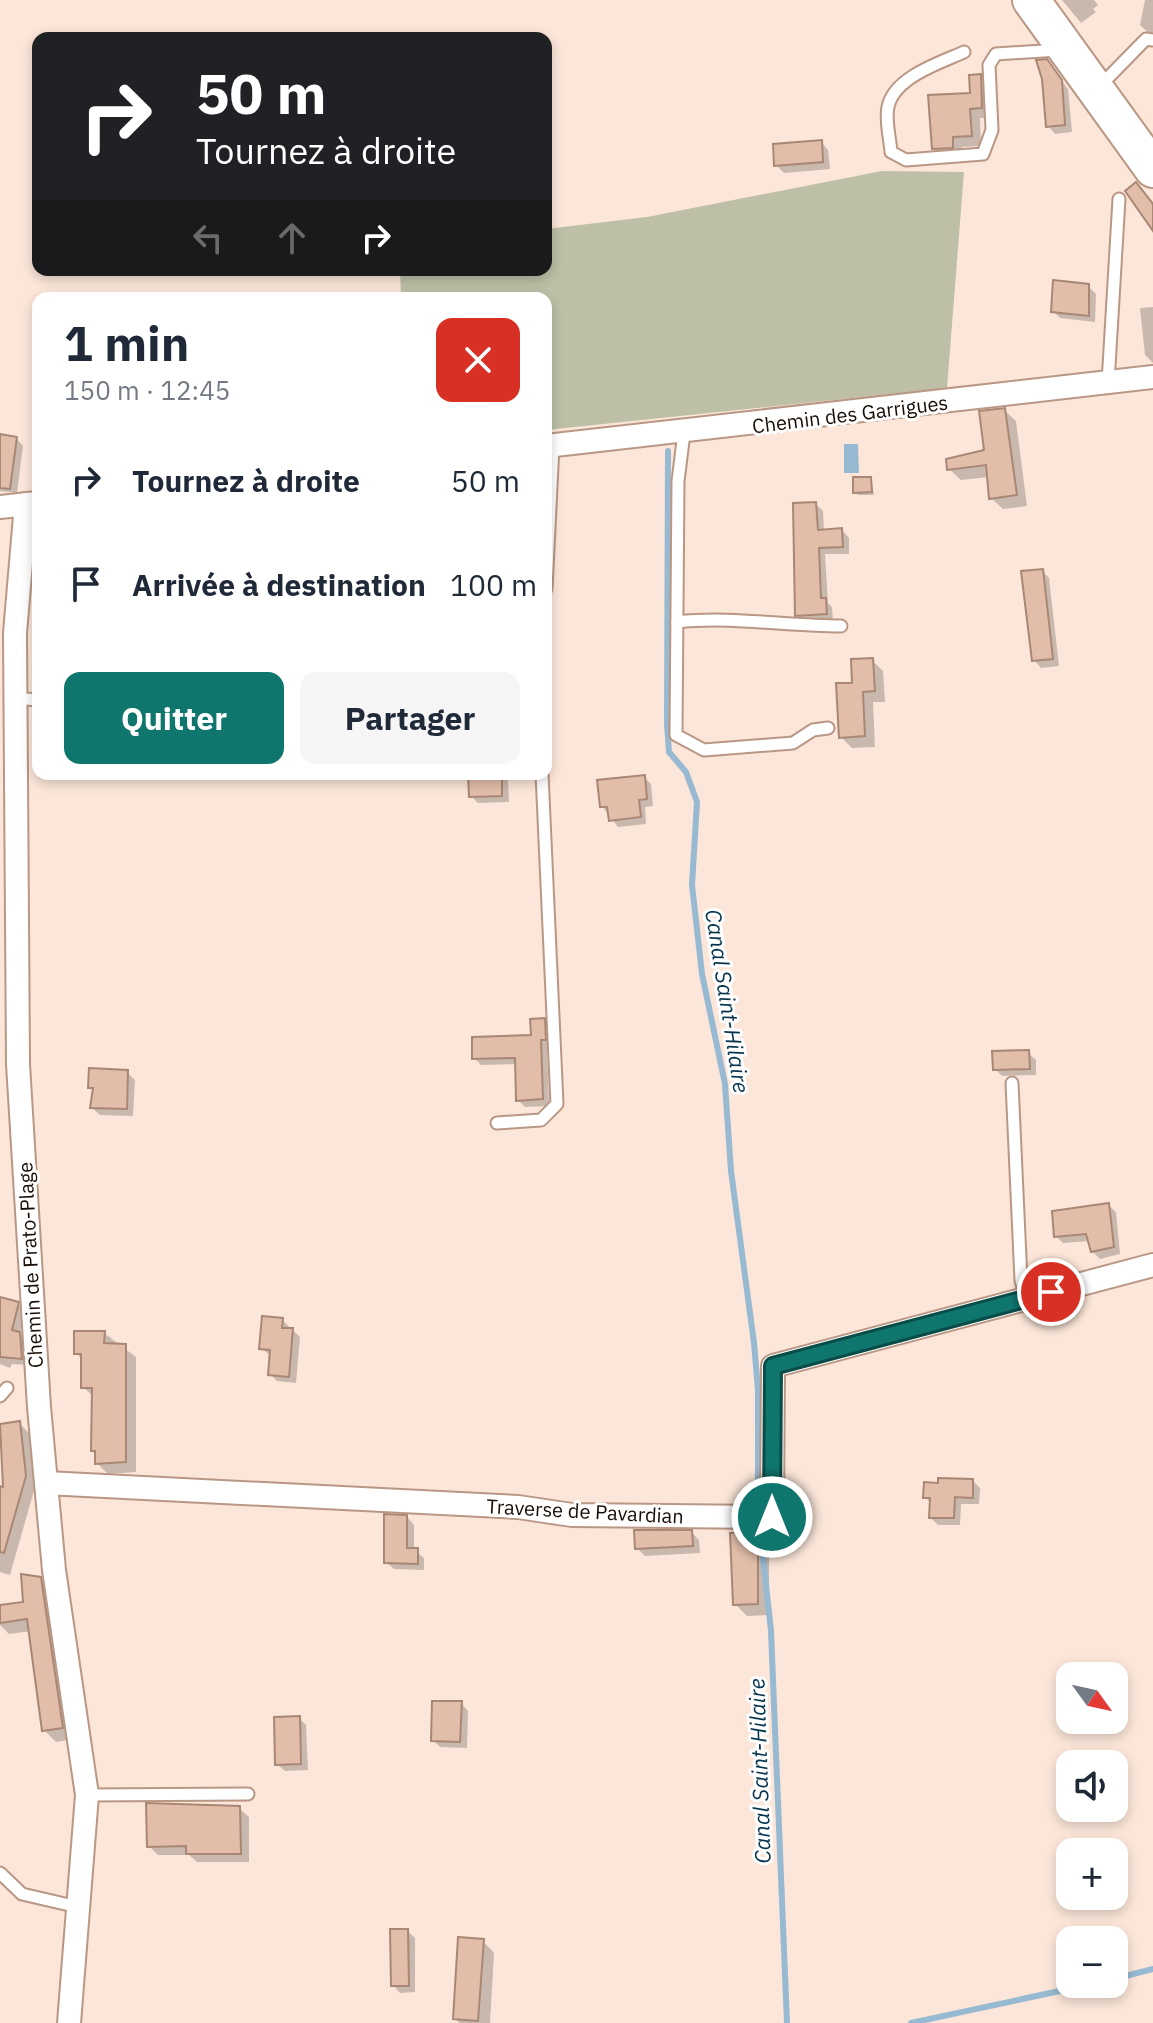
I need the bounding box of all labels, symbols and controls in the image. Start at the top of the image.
text: 50 m [196,57,326,129]
icon: right [64,64,168,168]
text: Tournez à droite [196,127,456,174]
icon: left [186,216,230,260]
icon: ahead [270,216,314,260]
icon: right [354,216,398,260]
text: 1 min [64,312,189,374]
button: close [436,318,520,402]
text: 150 m · 12:45 [64,373,230,407]
street label: Chemin des Garrigues [751,389,949,439]
icon: right [64,458,108,502]
text: Tournez à droite [132,461,360,500]
text: 50 m [451,461,520,500]
icon: arrive [64,562,108,606]
text: Arrivée à destination [132,565,426,604]
text: 100 m [450,565,537,604]
button: Quitter [64,672,284,764]
button: Partager [300,672,520,764]
water label: Canal Saint-Hilaire [699,907,757,1095]
street label: Chemin de Prato-Plage [11,1161,49,1369]
pin [1017,1258,1085,1326]
icon: arrive [1029,1270,1073,1314]
position arrow [730,1475,814,1559]
street label: Traverse de Pavardian [486,1492,684,1530]
north arrow [1056,1662,1128,1734]
map controls [1056,1662,1128,1998]
water label: Canal Saint-Hilaire [741,1678,777,1864]
button: sound [1056,1750,1128,1822]
button: + [1056,1838,1128,1910]
button: − [1056,1926,1128,1998]

